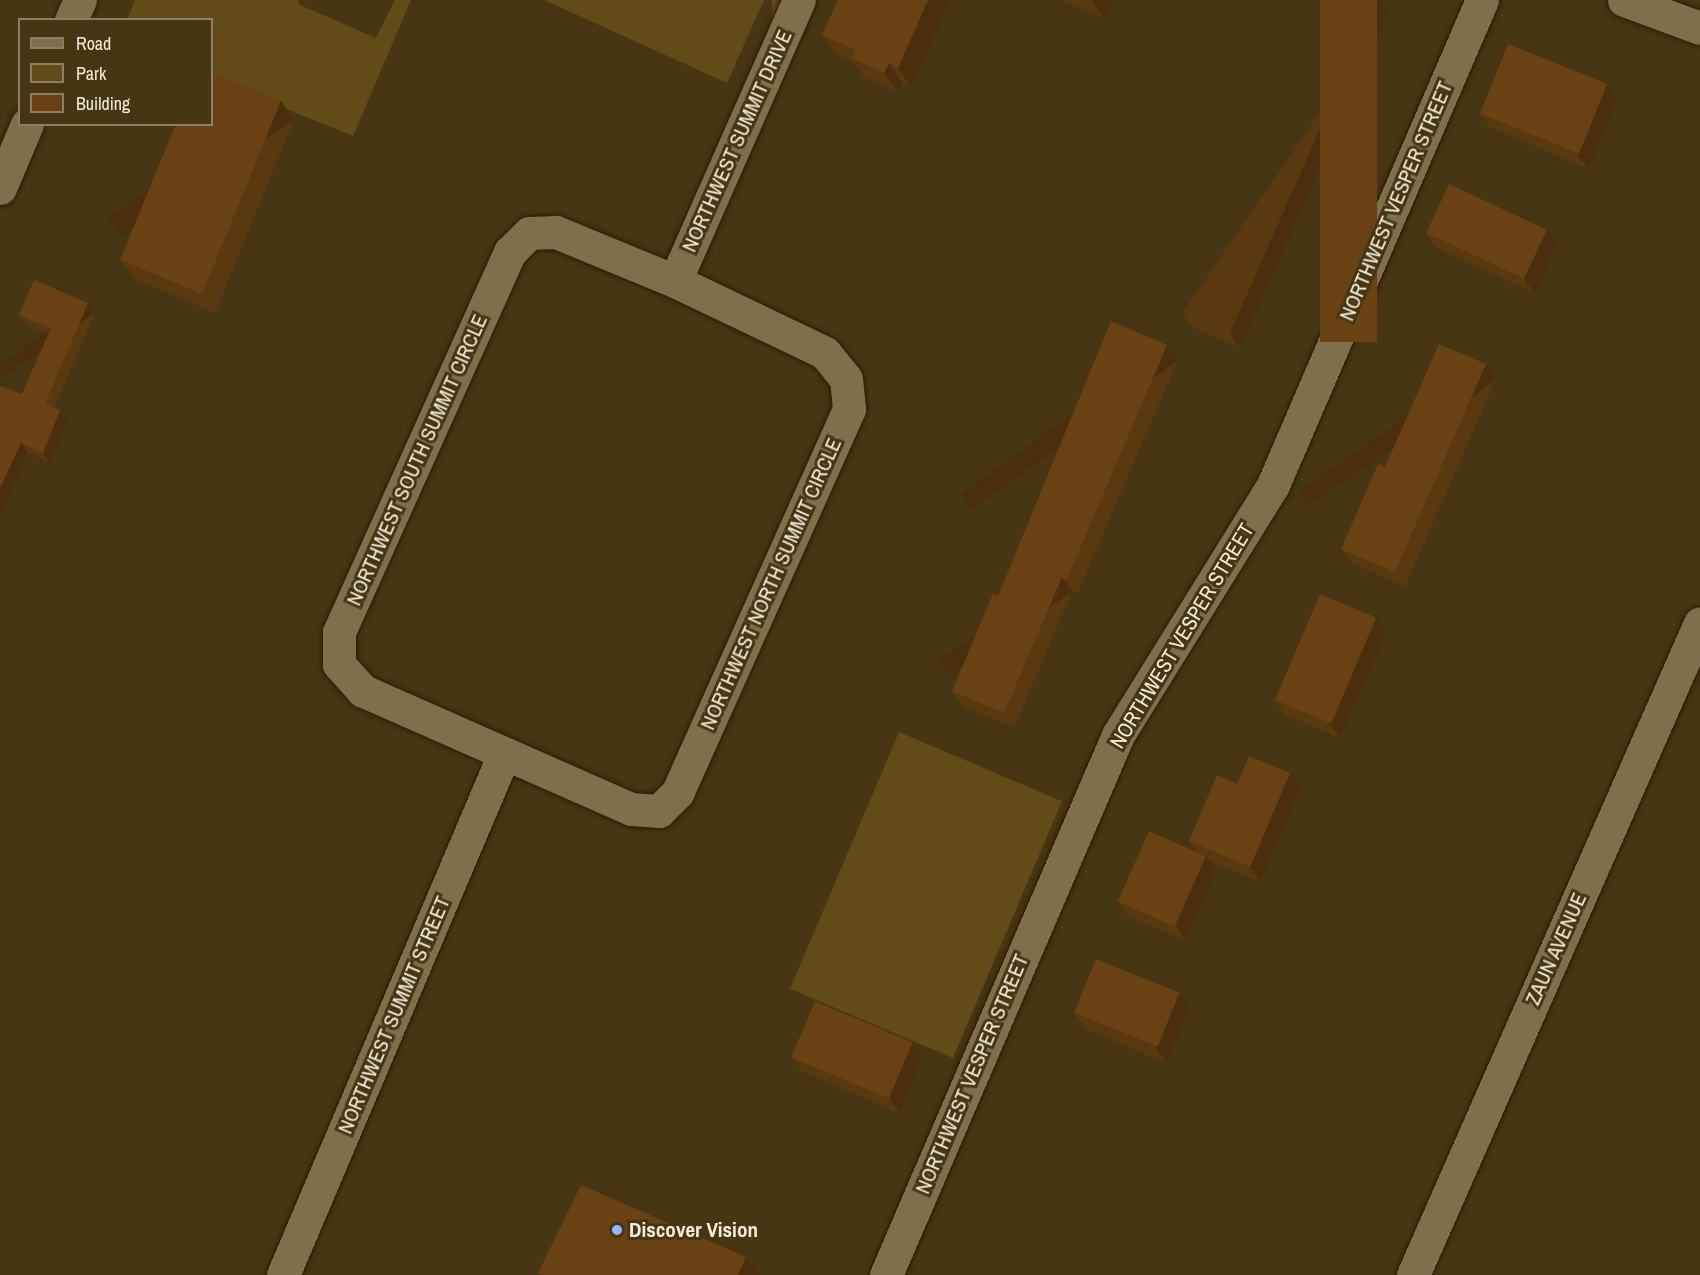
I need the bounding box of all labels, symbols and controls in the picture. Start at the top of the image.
legend [18,18,213,126]
street label: NORTHWEST SUMMIT DRIVE [677,26,797,256]
text: Road [76,31,111,56]
text: Park [76,61,106,86]
street label: NORTHWEST VESPER STREET [1334,77,1458,325]
text: Building [76,91,130,116]
street label: NORTHWEST SOUTH SUMMIT CIRCLE [341,310,493,610]
street label: NORTHWEST NORTH SUMMIT CIRCLE [695,434,847,734]
street label: NORTHWEST VESPER STREET [1105,519,1259,753]
street label: ZAUN AVENUE [1520,889,1592,1009]
street label: NORTHWEST SUMMIT STREET [332,892,456,1138]
street label: NORTHWEST VESPER STREET [910,950,1034,1198]
place label: Discover Vision [629,1217,758,1243]
marker: Discover Vision [610,1223,624,1237]

